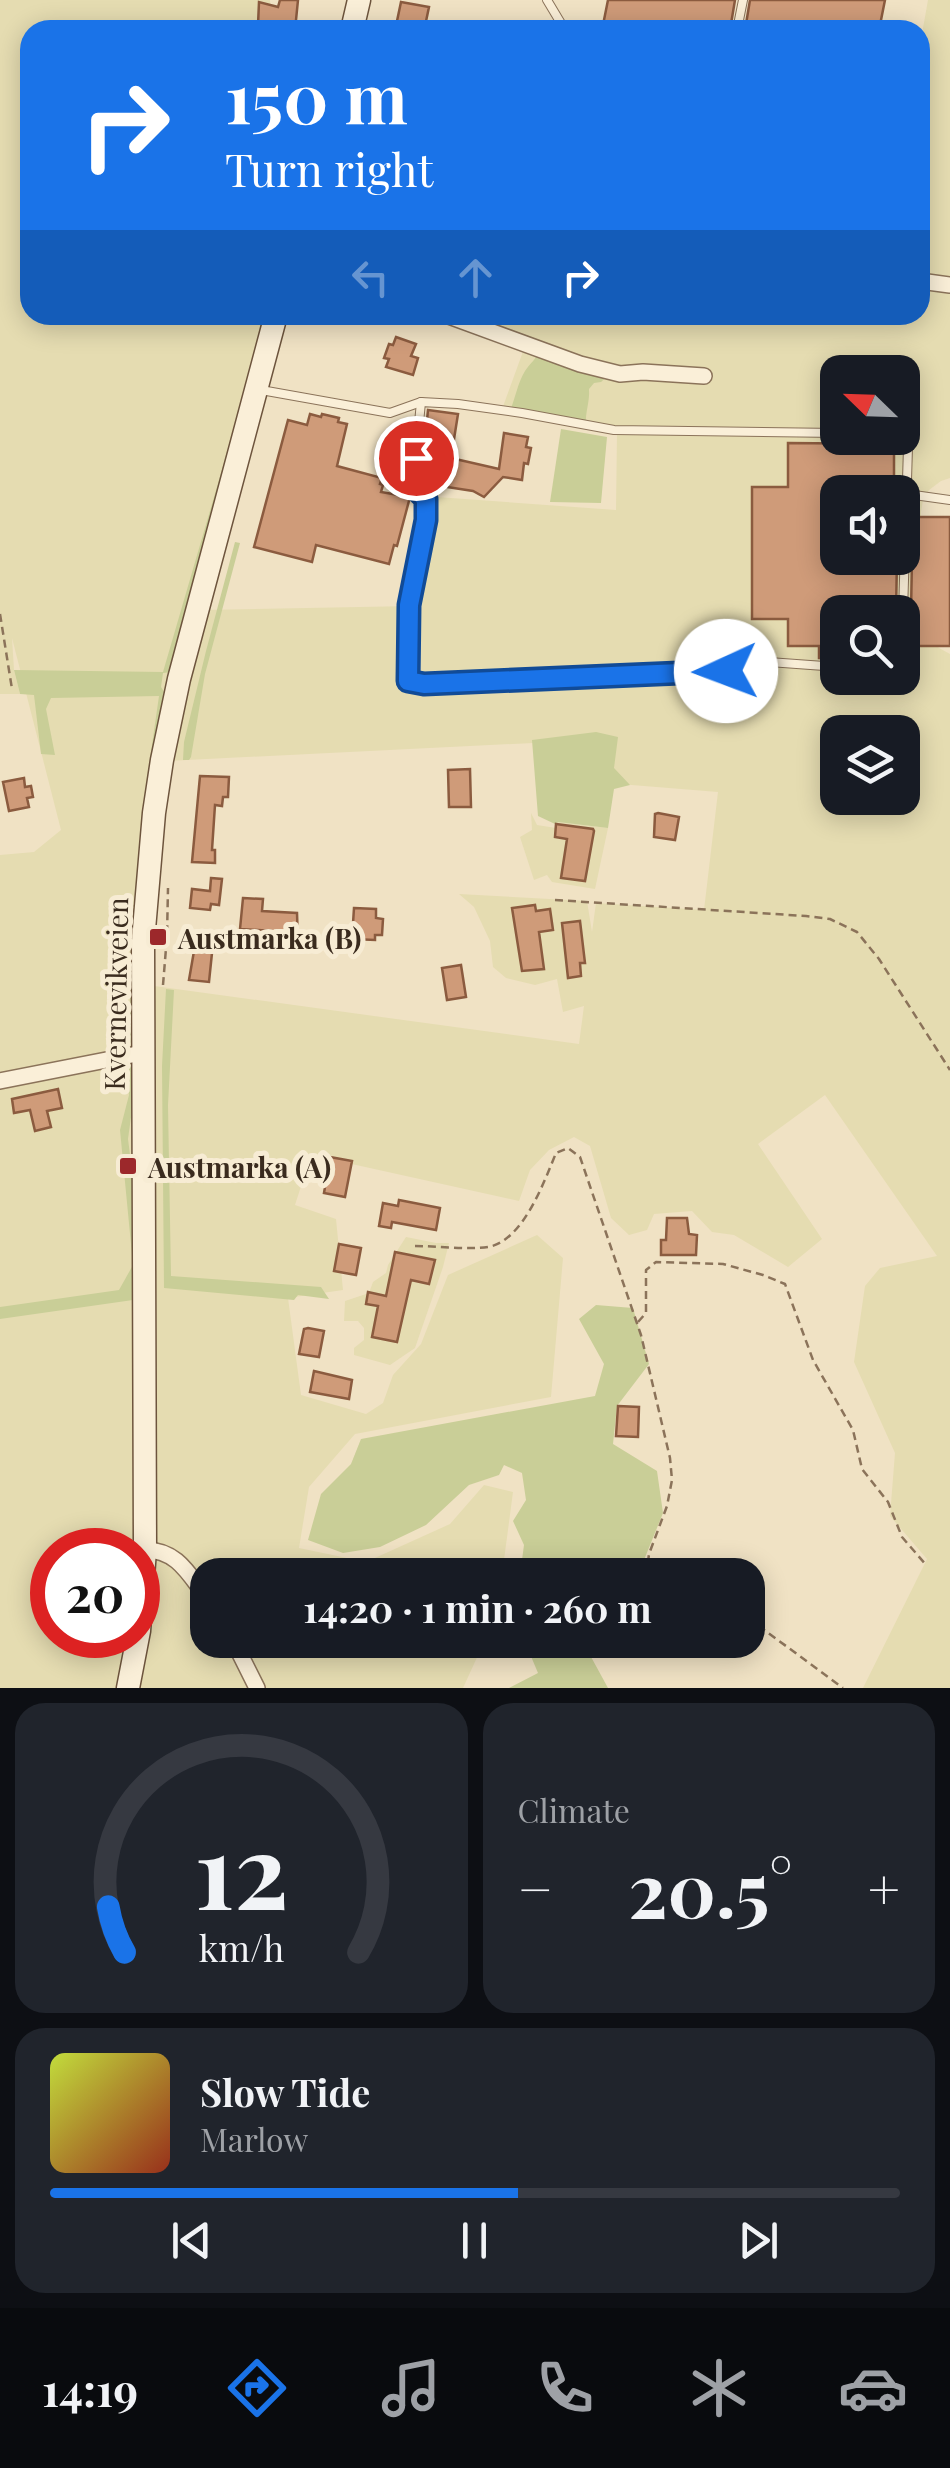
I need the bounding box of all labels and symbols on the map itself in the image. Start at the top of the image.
north arrow [820,355,920,455]
pin [374,416,459,501]
position arrow [674,619,778,723]
street label: Kvernevikveien [95,897,135,1091]
place label: Austmarka (B) [177,919,361,956]
marker: Austmarka (B) [147,926,169,948]
place label: Austmarka (A) [147,1148,331,1185]
marker: Austmarka (A) [117,1155,139,1177]
speed limit sign: 20 [30,1528,160,1658]

